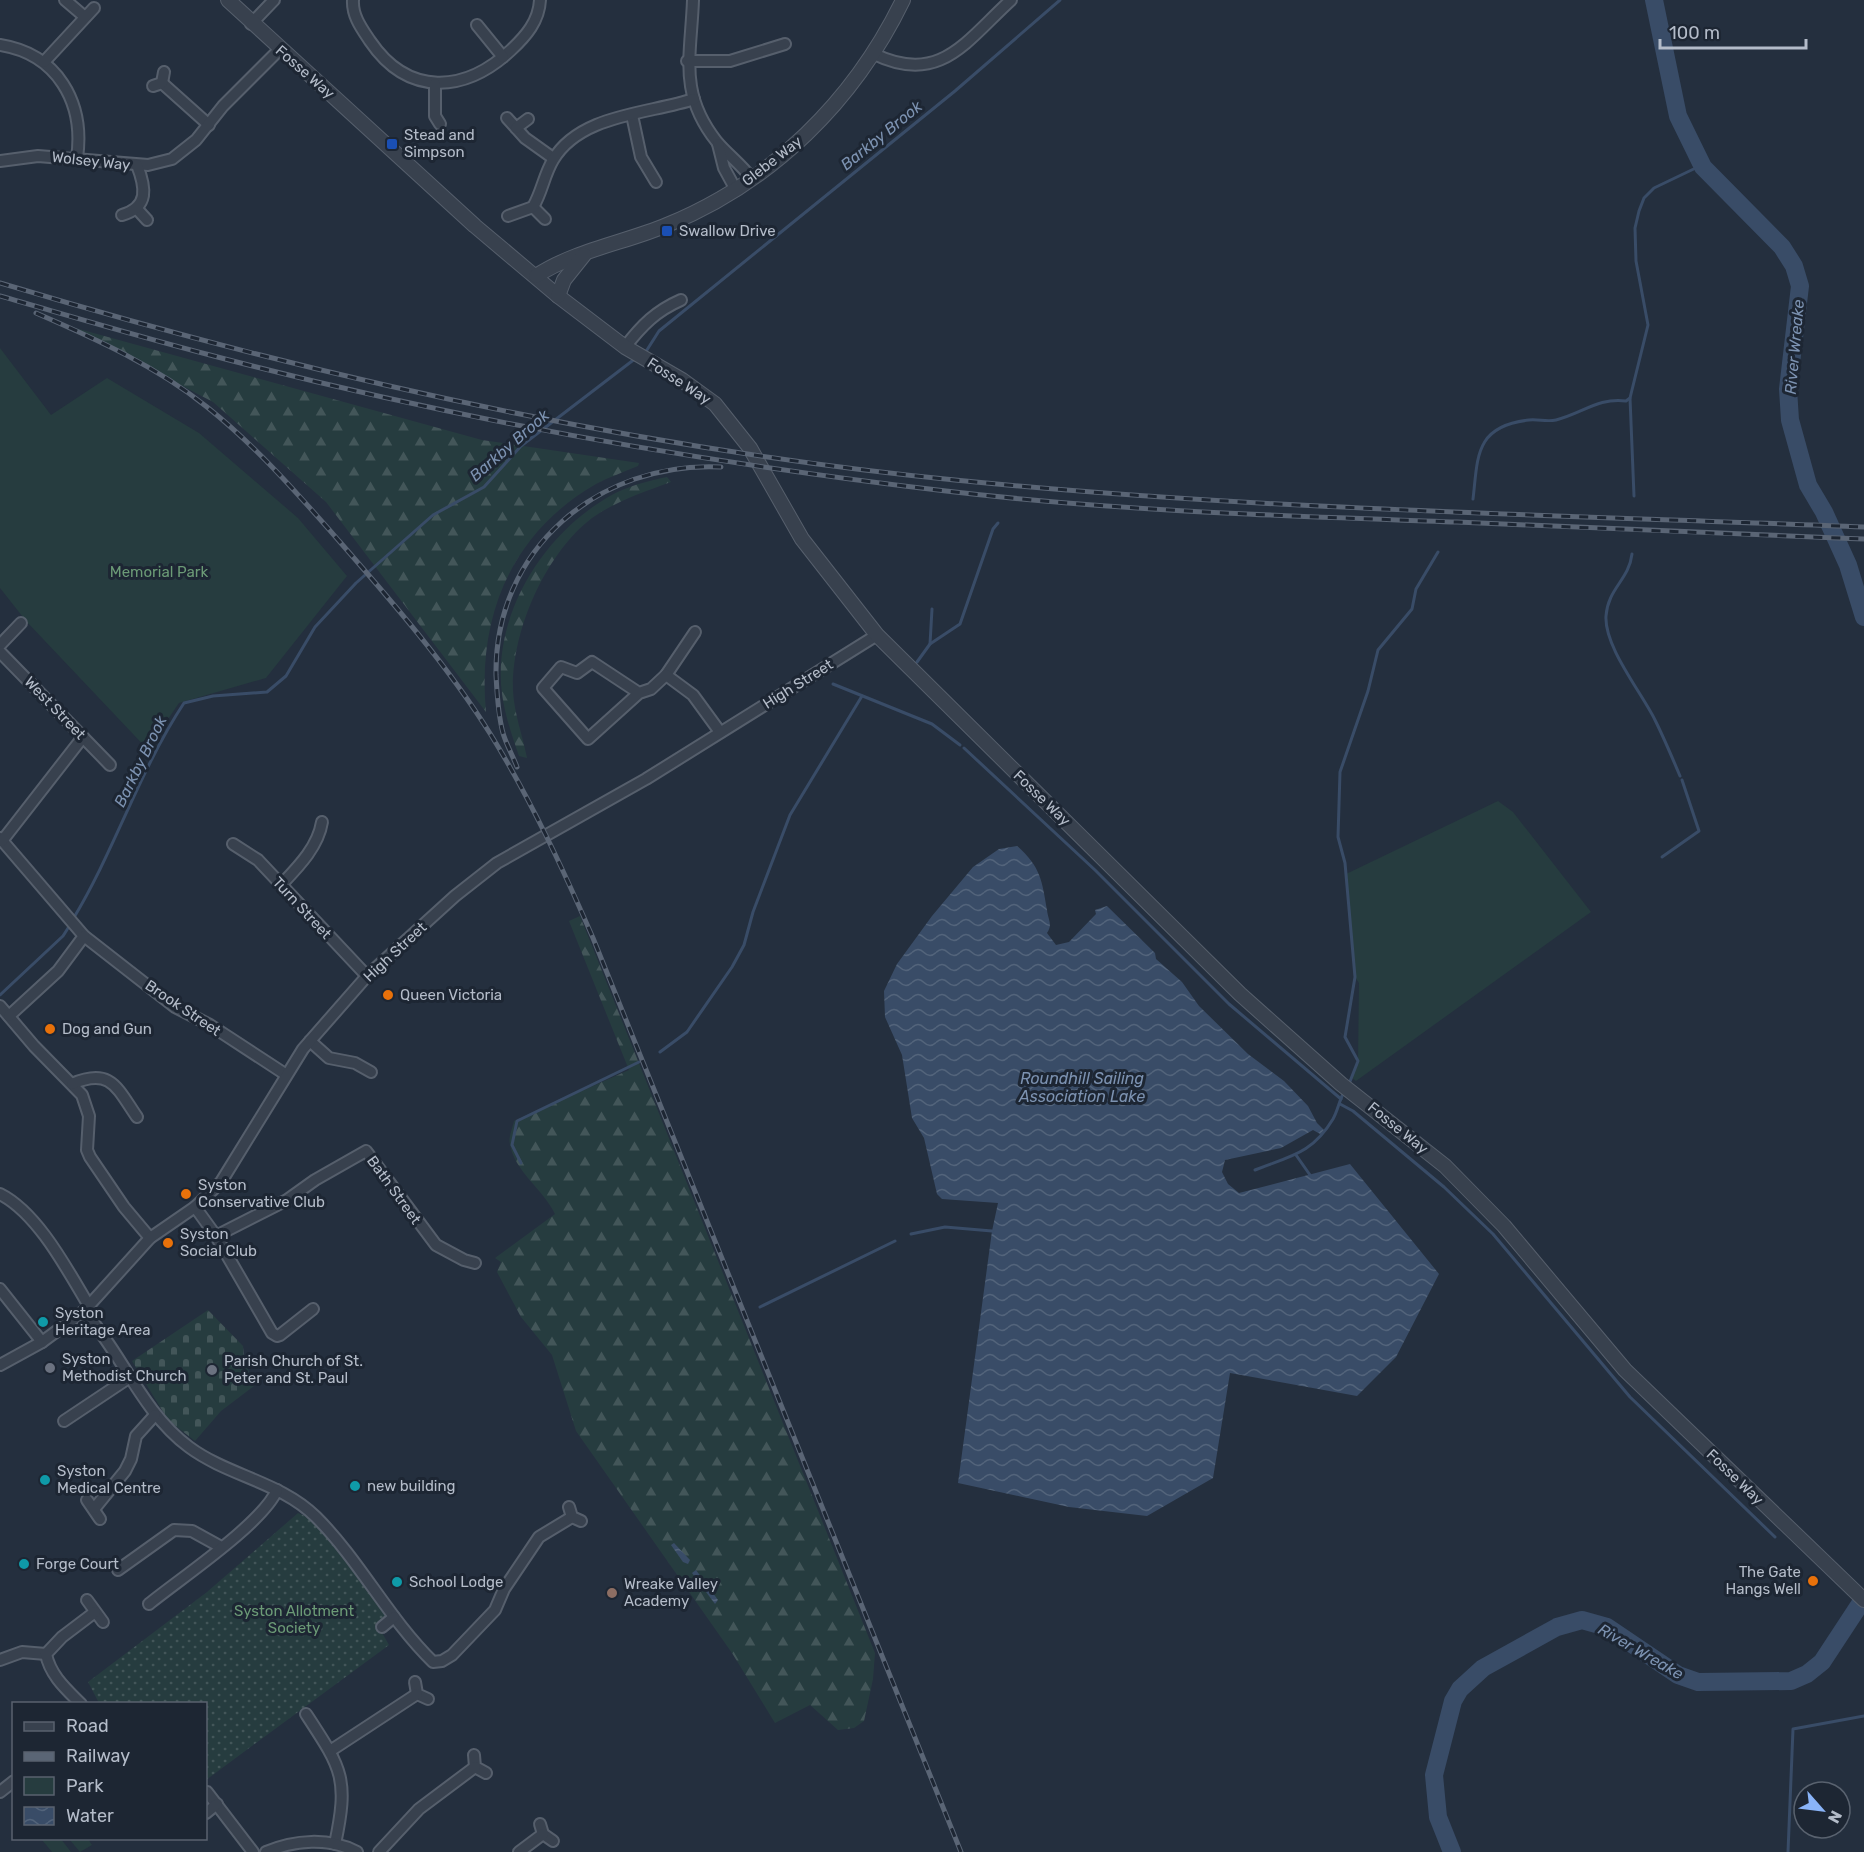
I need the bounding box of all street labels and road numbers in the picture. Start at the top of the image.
street label: Fosse Way [272,41,338,103]
street label: Glebe Way [738,132,806,190]
street label: Wolsey Way [51,148,131,174]
street label: Fosse Way [644,354,714,408]
street label: High Street [760,655,837,713]
street label: West Street [21,673,90,743]
street label: Fosse Way [1010,766,1074,830]
street label: Turn Street [269,873,335,943]
street label: High Street [360,918,430,986]
street label: Brook Street [142,976,224,1040]
street label: Fosse Way [1364,1098,1432,1158]
street label: Bath Street [363,1152,425,1228]
street label: Fosse Way [1703,1445,1767,1509]

